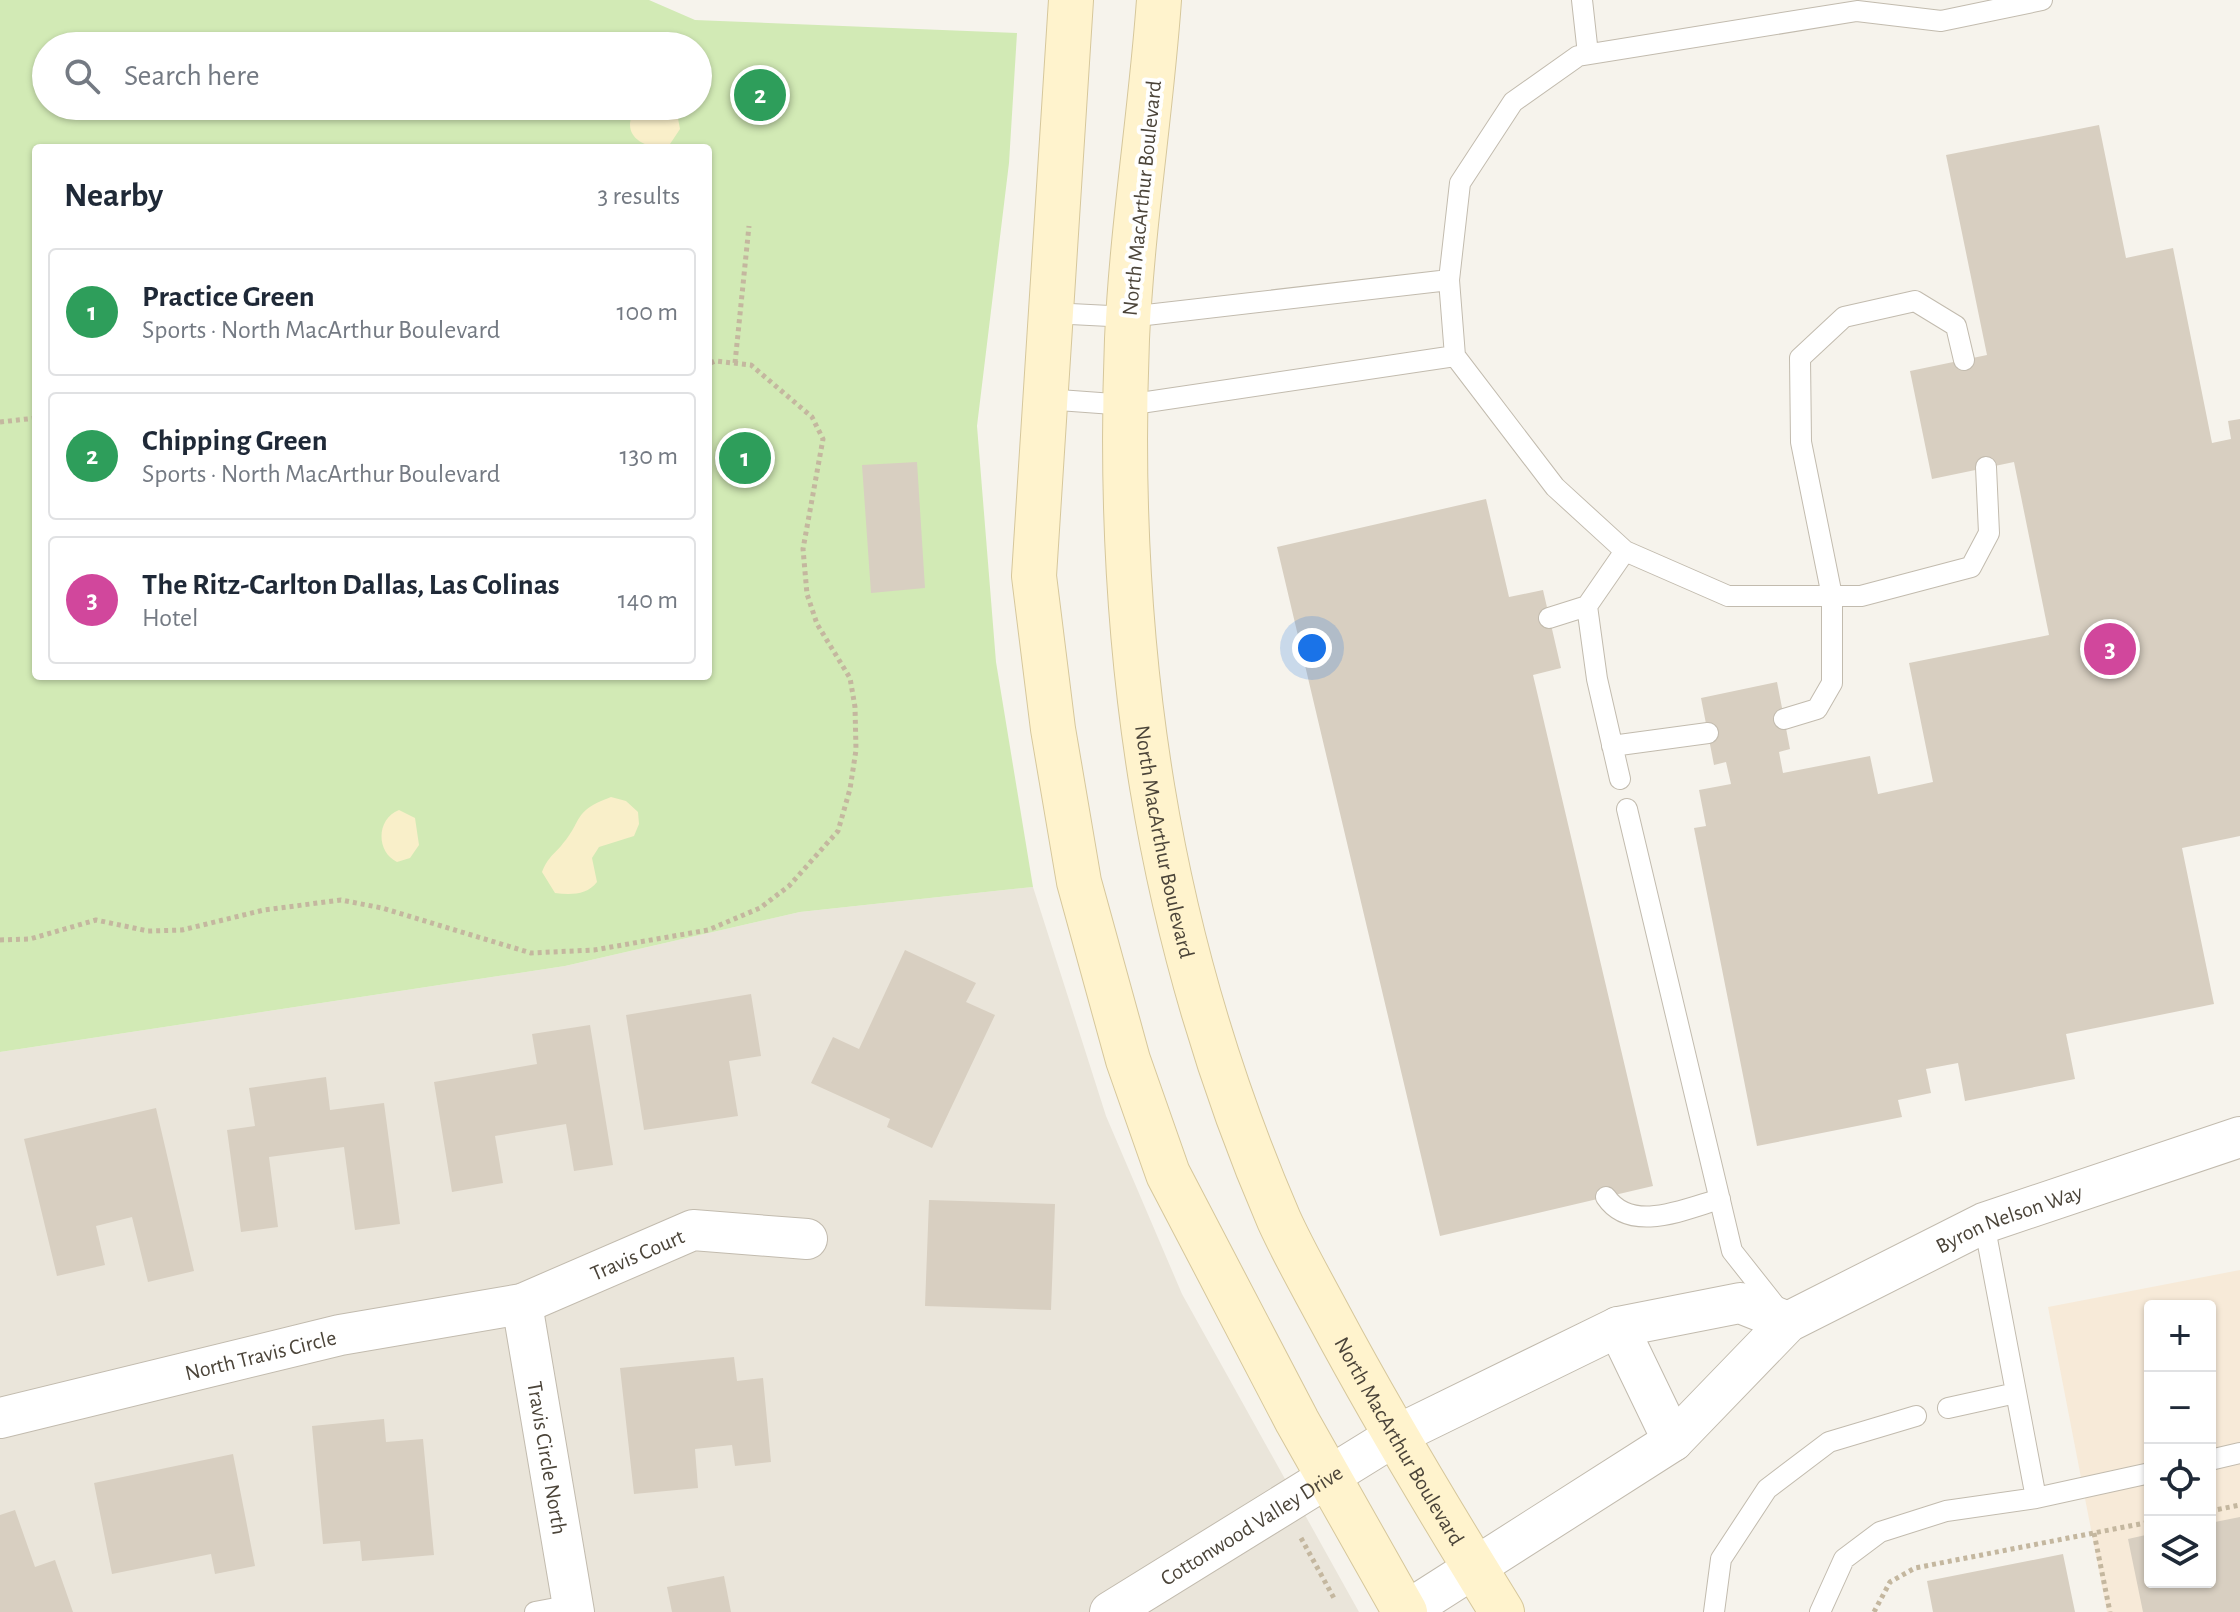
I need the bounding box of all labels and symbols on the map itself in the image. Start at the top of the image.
pin: 2 [734,65,786,125]
street label: North MacArthur Boulevard [1119,79,1165,317]
pin: 1 [719,428,771,488]
pin: 3 [2084,619,2136,679]
your location [1292,628,1332,668]
street label: North MacArthur Boulevard [1131,724,1198,960]
street label: Byron Nelson Way [1932,1181,2086,1258]
street label: Travis Court [587,1225,688,1285]
street label: North Travis Circle [183,1326,338,1384]
street label: North MacArthur Boulevard [1330,1333,1468,1549]
street label: Travis Circle North [523,1380,571,1536]
street label: Cottonwood Valley Drive [1157,1461,1347,1590]

